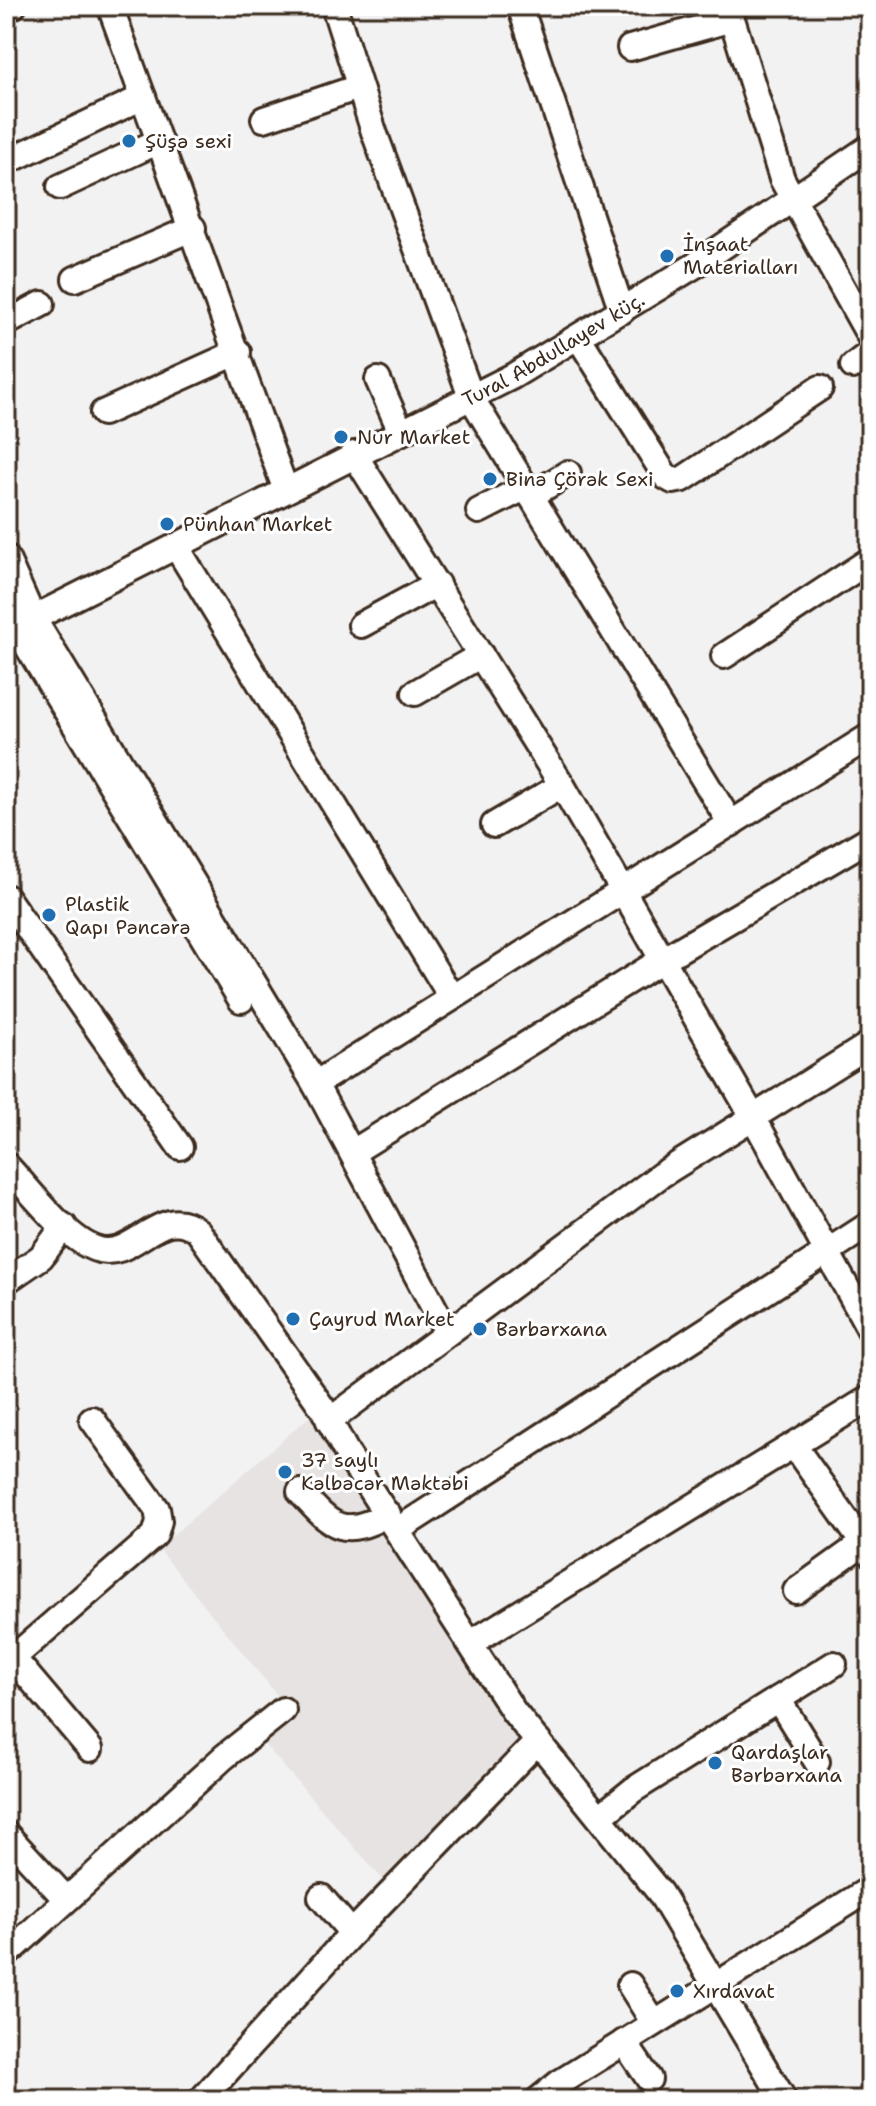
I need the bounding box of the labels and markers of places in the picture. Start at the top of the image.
place label: Şüşə sexi [145,128,232,154]
marker: Şüşə sexi [120,132,138,150]
place label: İnşaat Materialları [683,231,798,280]
marker: İnşaat Materialları [658,247,676,265]
place label: Nur Market [357,424,470,450]
marker: Nur Market [332,428,350,446]
place label: Binə Çörək Sexi [506,466,654,492]
marker: Binə Çörək Sexi [481,470,499,488]
place label: Pünhan Market [183,511,333,537]
marker: Pünhan Market [158,515,176,533]
place label: Plastik Qapı Pəncərə [65,891,191,940]
marker: Plastik Qapı Pəncərə [40,906,58,924]
place label: Çayrud Market [309,1306,455,1332]
marker: Çayrud Market [284,1310,302,1328]
place label: Bərbərxana [496,1316,607,1342]
marker: Bərbərxana [471,1320,489,1338]
place label: 37 saylı Kəlbəcər Məktəbi [301,1447,469,1496]
marker: 37 saylı Kəlbəcər Məktəbi [276,1463,294,1481]
place label: Qardaşlar Bərbərxana [731,1739,842,1788]
marker: Qardaşlar Bərbərxana [706,1754,724,1772]
place label: Xırdavat [693,1978,775,2004]
marker: Xırdavat [668,1982,686,2000]

